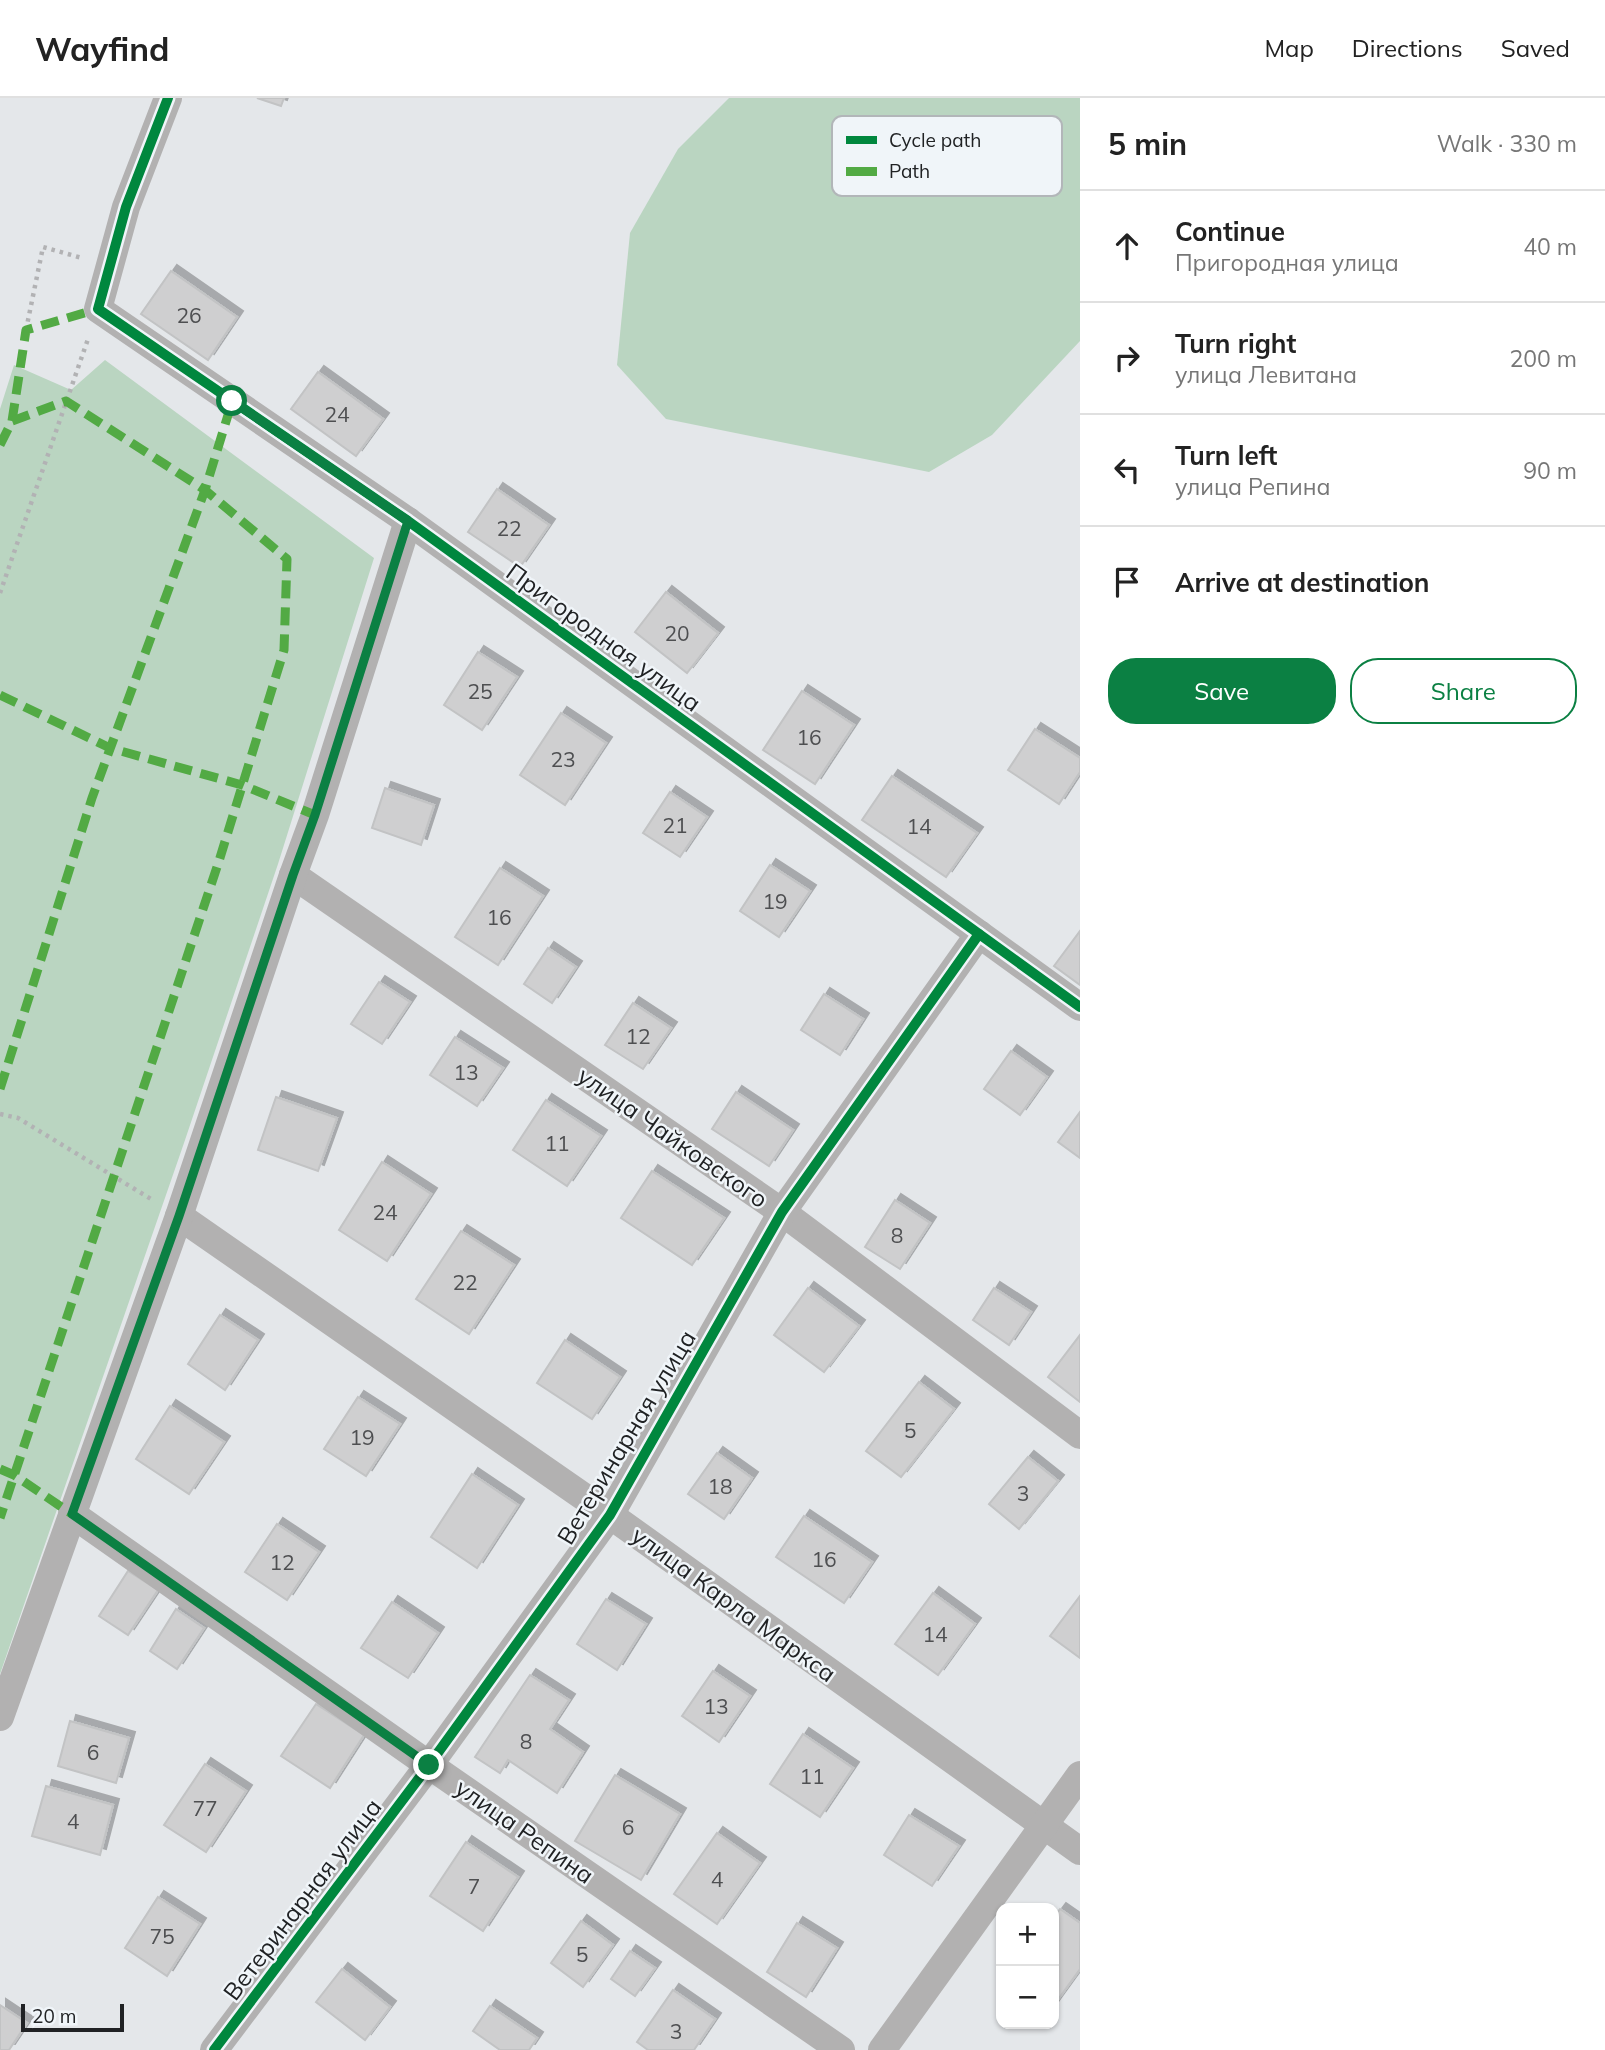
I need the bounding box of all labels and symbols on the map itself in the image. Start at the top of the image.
legend [832,116,1062,196]
text: Cycle path [889,128,981,152]
text: Path [889,159,930,183]
house number: 26 [176,302,202,328]
route start [216,385,247,416]
house number: 24 [324,401,350,427]
house number: 22 [496,515,522,541]
street label: Пригородная улица [501,556,707,718]
house number: 20 [664,620,690,646]
house number: 25 [467,678,493,704]
house number: 16 [796,724,822,750]
house number: 23 [550,746,576,772]
house number: 21 [662,812,688,838]
house number: 14 [906,813,932,839]
house number: 19 [762,888,788,914]
house number: 16 [486,904,512,930]
house number: 12 [625,1023,651,1049]
house number: 13 [453,1059,479,1085]
street label: улица Чайковского [572,1060,774,1214]
house number: 11 [544,1130,570,1156]
house number: 24 [372,1199,398,1225]
house number: 8 [891,1222,903,1248]
house number: 22 [452,1269,478,1295]
street label: Ветеринарная улица [550,1324,702,1550]
house number: 5 [904,1417,916,1443]
house number: 19 [349,1424,375,1450]
house number: 18 [707,1473,733,1499]
house number: 3 [1017,1480,1029,1506]
street label: улица Карла Маркса [626,1520,842,1688]
house number: 16 [811,1546,837,1572]
house number: 12 [269,1549,295,1575]
house number: 14 [922,1621,948,1647]
house number: 13 [703,1693,729,1719]
house number: 8 [520,1728,532,1754]
house number: 6 [87,1739,99,1765]
route end [413,1749,444,1780]
house number: 11 [799,1763,825,1789]
street label: улица Репина [450,1772,600,1890]
street label: Ветеринарная улица [216,1792,388,2006]
house number: 77 [192,1795,218,1821]
house number: 4 [67,1808,80,1834]
house number: 6 [622,1814,634,1840]
house number: 4 [711,1866,724,1892]
house number: 7 [468,1873,480,1899]
house number: 75 [149,1923,175,1949]
house number: 5 [576,1941,588,1967]
scale bar [21,2001,124,2033]
house number: 3 [670,2018,682,2044]

